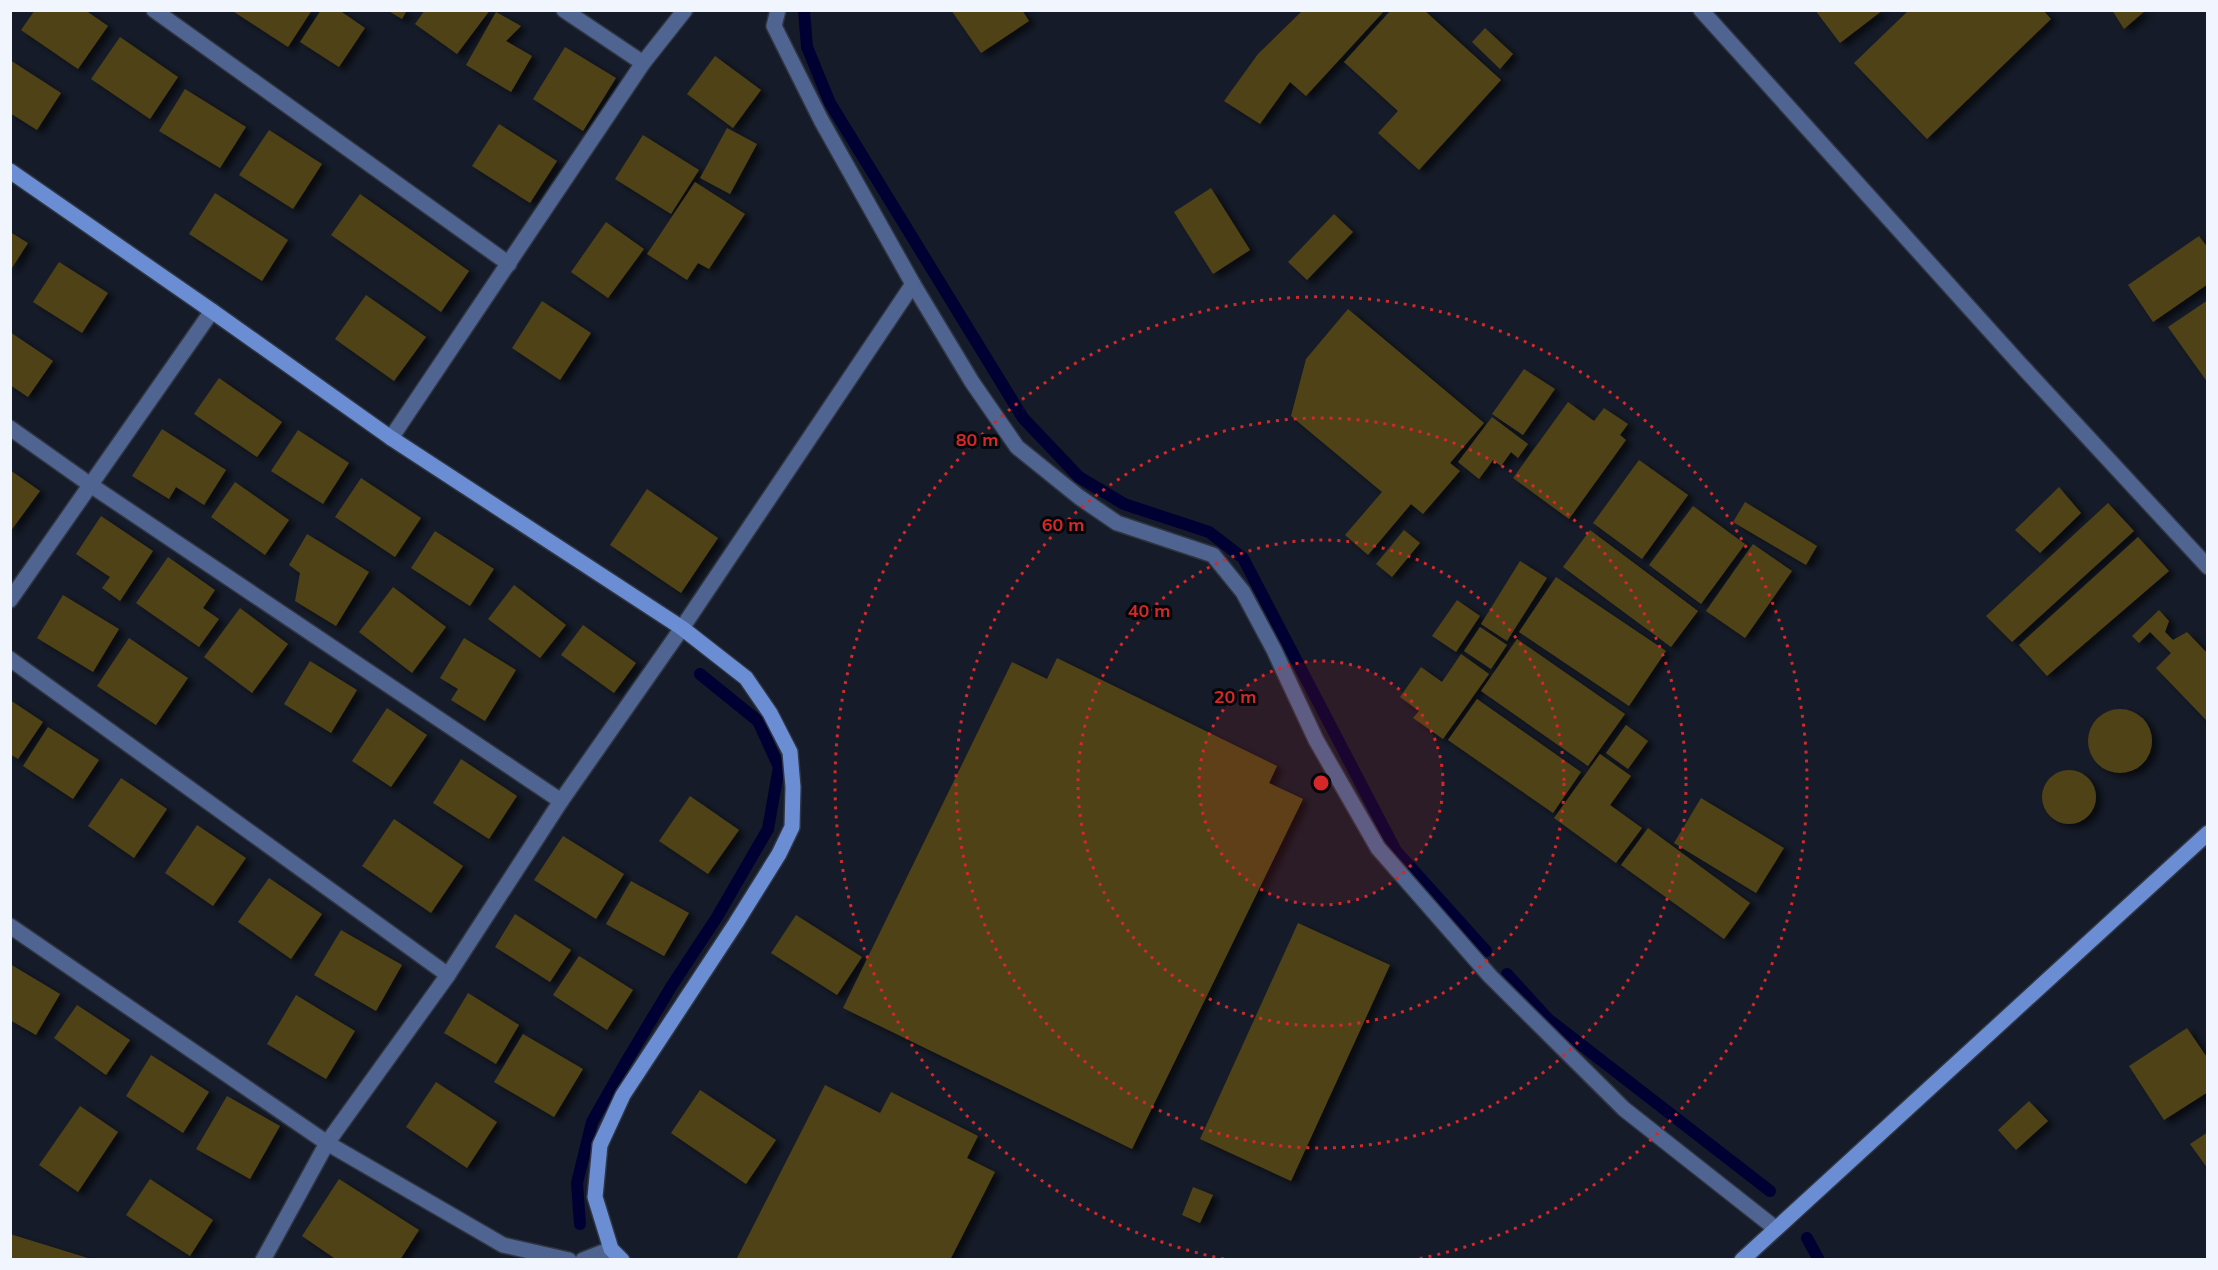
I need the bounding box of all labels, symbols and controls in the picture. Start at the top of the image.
text: 80 m [956,428,998,451]
text: 60 m [1042,513,1084,536]
text: 40 m [1128,599,1170,622]
text: 20 m [1214,685,1256,708]
centre of rings [1311,773,1331,793]

